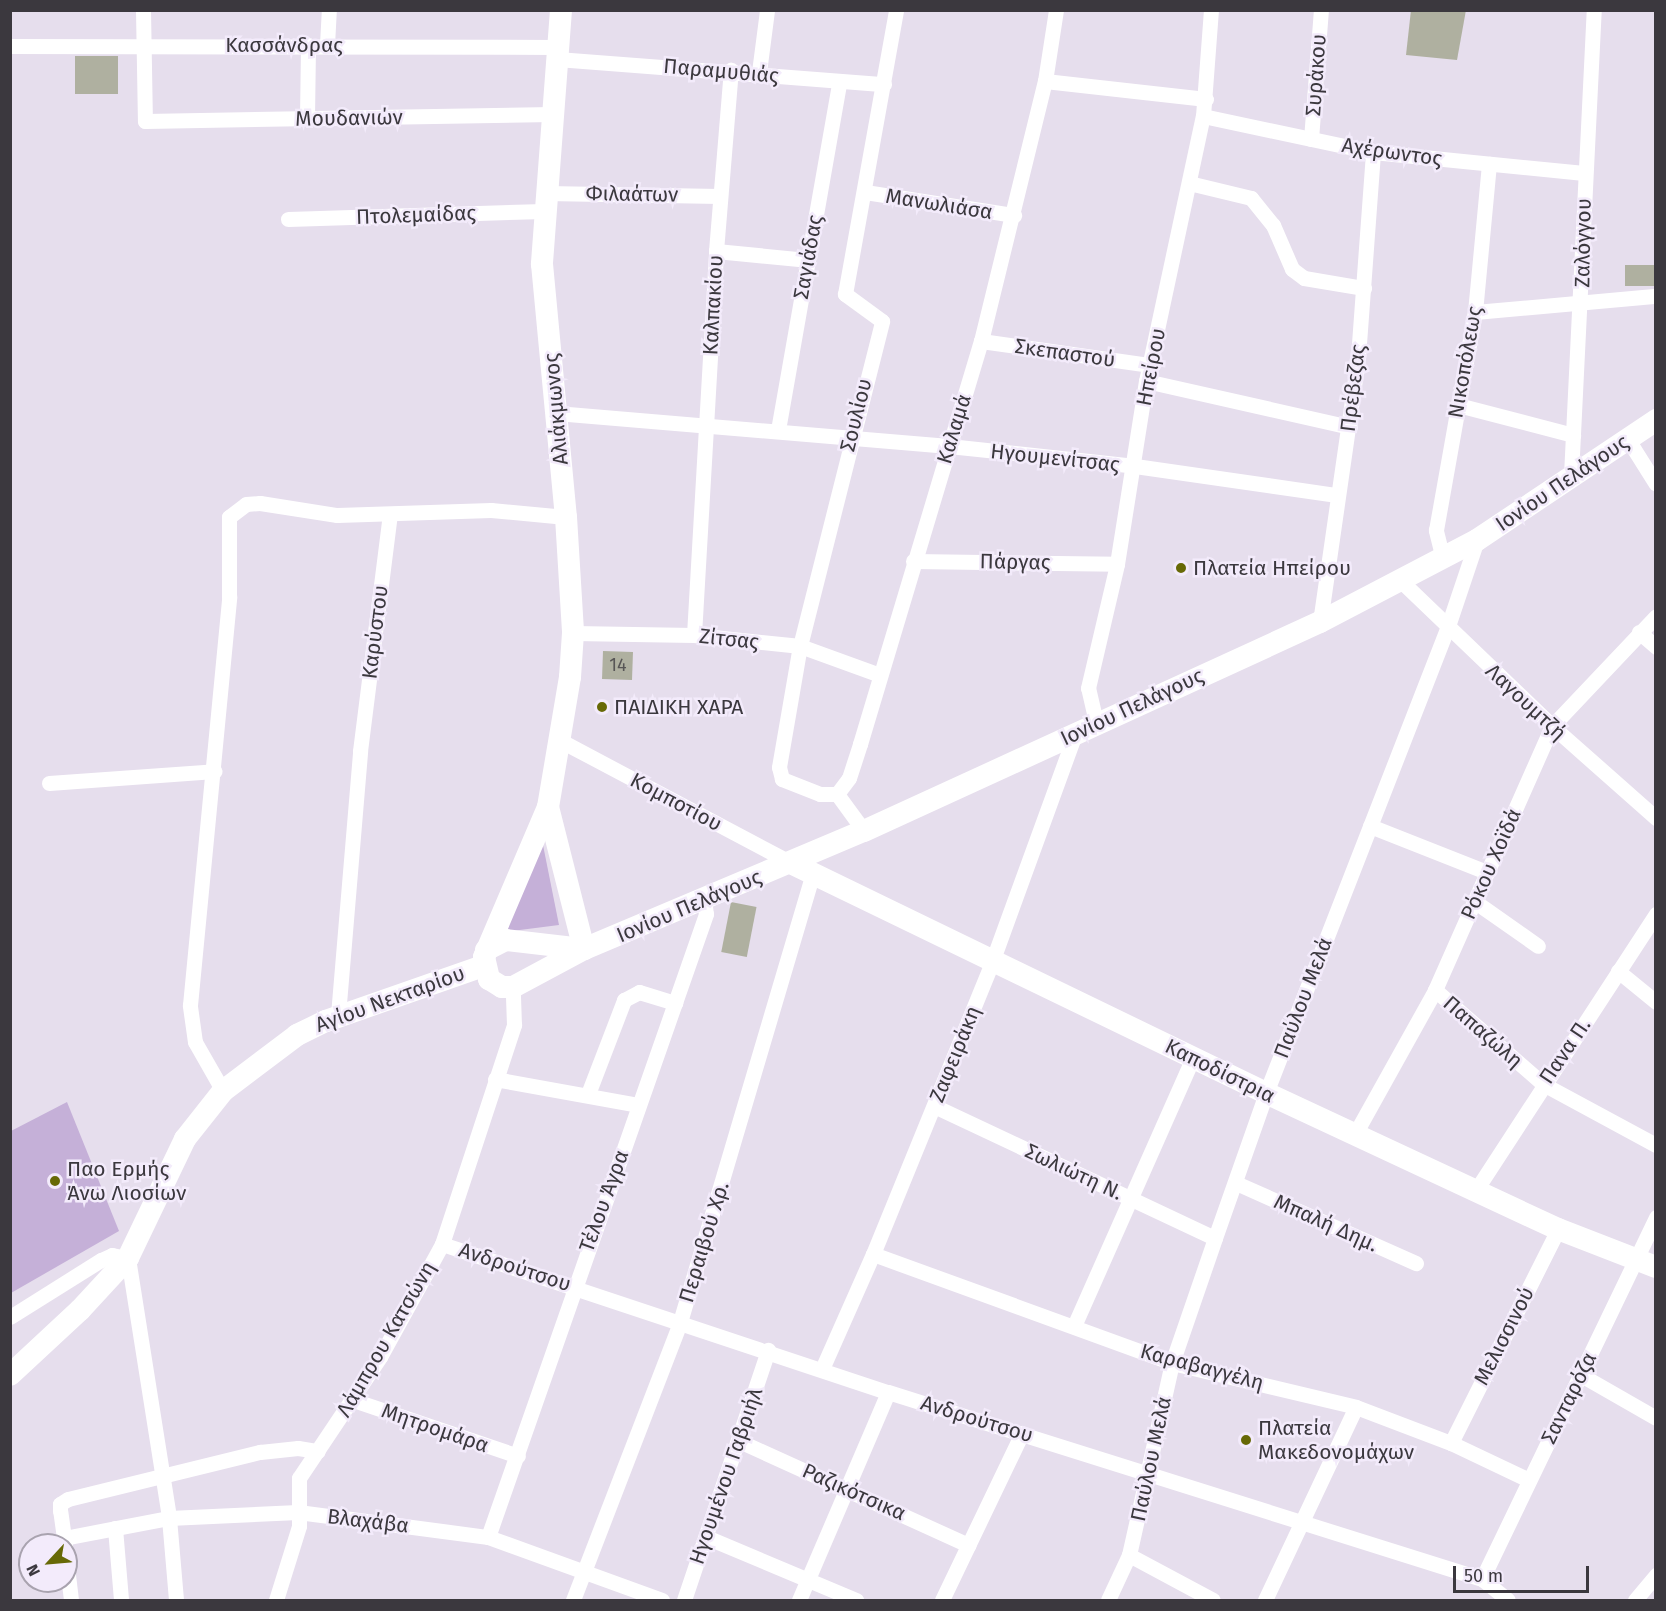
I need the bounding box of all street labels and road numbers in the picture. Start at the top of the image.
street label: Κασσάνδρας [225,32,343,58]
street label: Συράκου [1301,33,1331,117]
street label: Παραμυθιάς [662,53,780,89]
street label: Μουδανιών [295,104,403,132]
street label: Αχέρωντος [1340,132,1444,172]
street label: Φιλαάτων [585,181,679,207]
street label: Μανωλιάσα [884,183,994,225]
street label: Ζαλόγγου [1570,198,1596,288]
street label: Πτολεμαίδας [355,200,477,230]
street label: Σαγιάδας [788,213,828,301]
street label: Καλπακίου [698,254,728,356]
street label: Νικοπόλεως [1443,304,1487,420]
street label: Ηπείρου [1131,326,1171,408]
street label: Σκεπαστού [1013,333,1117,373]
street label: Πρέβεζας [1335,343,1371,433]
street label: Αλιάκμωνος [539,352,573,466]
street label: Σουλίου [835,376,877,454]
street label: Καλαμά [931,391,977,467]
street label: Ιονίου Πελάγους [1491,429,1633,537]
street label: Ηγουμενίτσας [989,439,1121,477]
street label: Πάργας [979,549,1051,575]
street label: Καρύστου [357,584,393,680]
street label: Ζίτσας [698,623,760,655]
street label: Λαγουμτζή [1481,658,1571,746]
street label: Ιονίου Πελάγους [1056,663,1208,751]
street label: Κομποτίου [626,767,726,837]
street label: Ρόκου Χοϊδά [1455,805,1527,923]
street label: Ιονίου Πελάγους [613,864,765,948]
street label: Παύλου Μελά [1268,934,1338,1062]
street label: Αγίου Νεκταρίου [312,960,468,1038]
street label: Παπαζώλη [1438,991,1528,1073]
street label: Ζαφειράκη [924,1002,986,1106]
street label: Πανα Π. [1534,1013,1596,1089]
street label: Καποδίστρια [1161,1034,1279,1108]
street label: Σωλιώτη Ν. [1021,1138,1127,1206]
street label: Τέλου Άγρα [574,1147,634,1255]
street label: Περαιβού Χρ. [674,1178,734,1306]
street label: Μπαλή Δημ. [1270,1189,1382,1257]
street label: Ανδρούτσου [456,1237,574,1297]
street label: Λάμπρου Κατσώνη [331,1257,441,1421]
street label: Μελισσινού [1468,1283,1540,1389]
street label: Καραβαγγέλη [1137,1338,1267,1396]
street label: Σανταρόζα [1536,1348,1602,1448]
street label: Ηγουμένου Γαβριήλ [684,1384,768,1568]
street label: Ανδρούτσου [918,1390,1036,1448]
street label: Παύλου Μελά [1125,1394,1177,1524]
street label: Μητρομάρα [378,1398,492,1458]
street label: Ραζικότσικα [798,1458,910,1526]
street label: Βλαχάβα [326,1503,410,1539]

